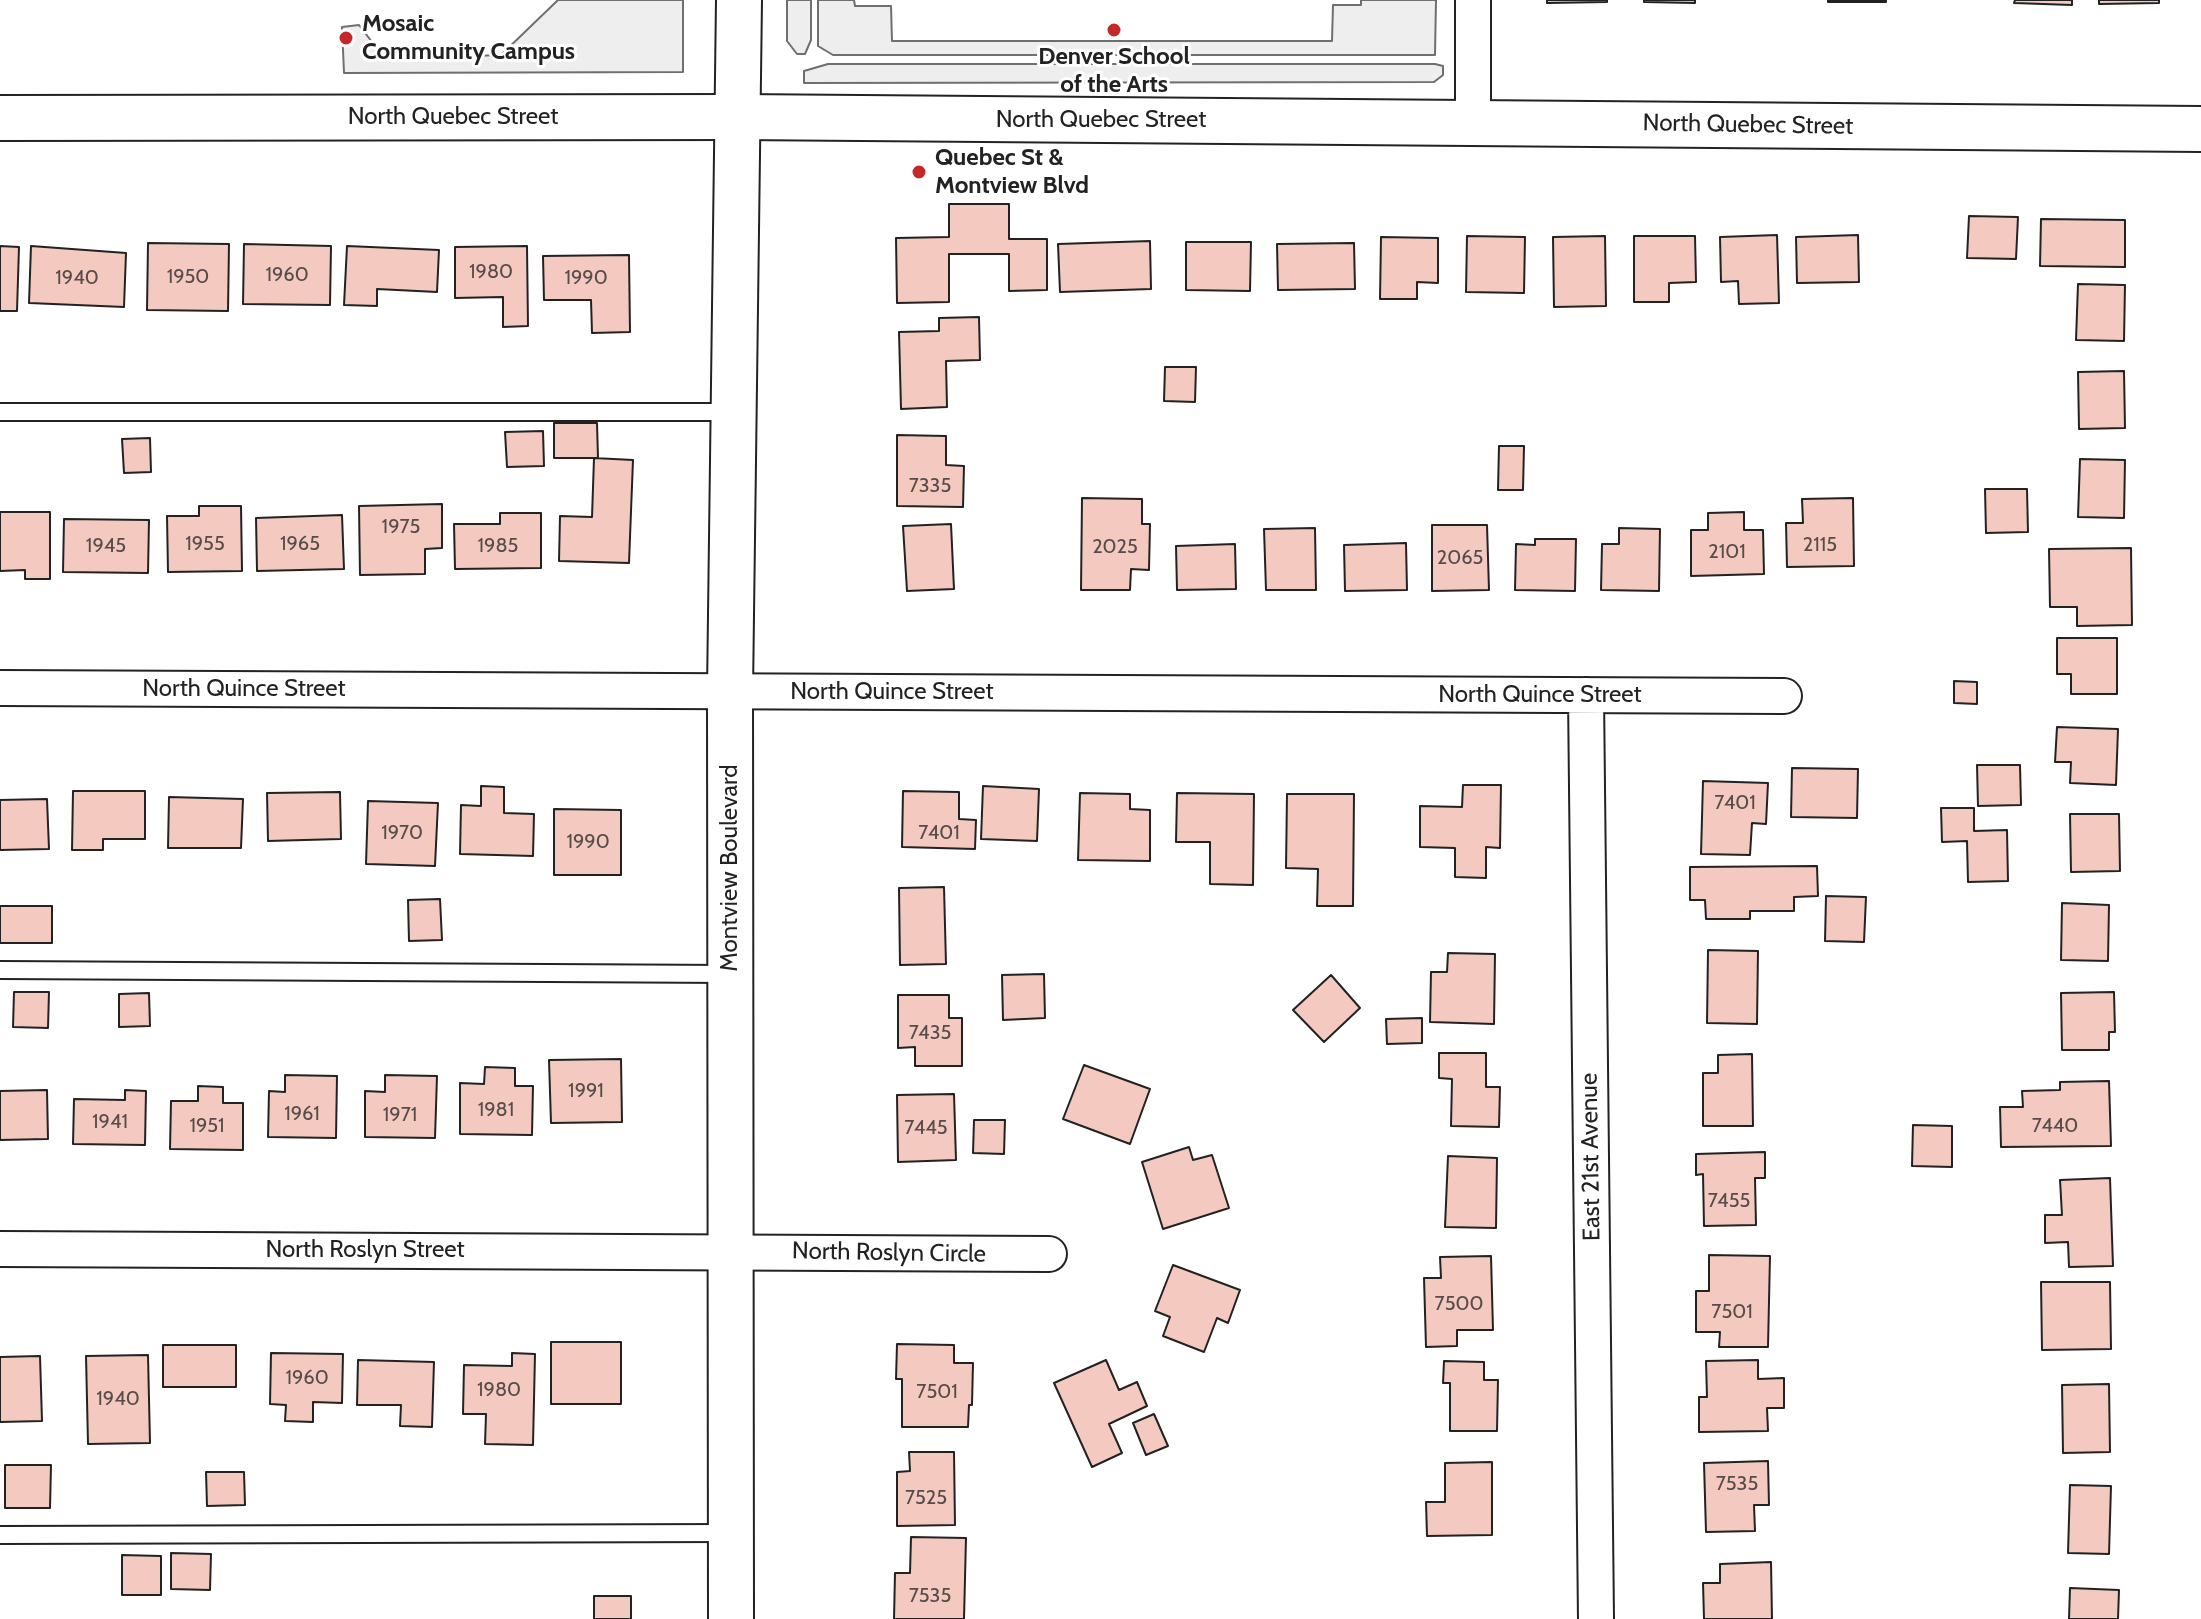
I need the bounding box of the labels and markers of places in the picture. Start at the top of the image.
place label: Mosaic Community Campus [362,10,575,66]
marker: Denver School of the Arts [1105,21,1123,39]
marker: Mosaic Community Campus [337,29,355,47]
place label: Denver School of the Arts [1038,43,1190,99]
place label: Quebec St & Montview Blvd [935,144,1089,200]
marker: Quebec St & Montview Blvd [910,163,928,181]

